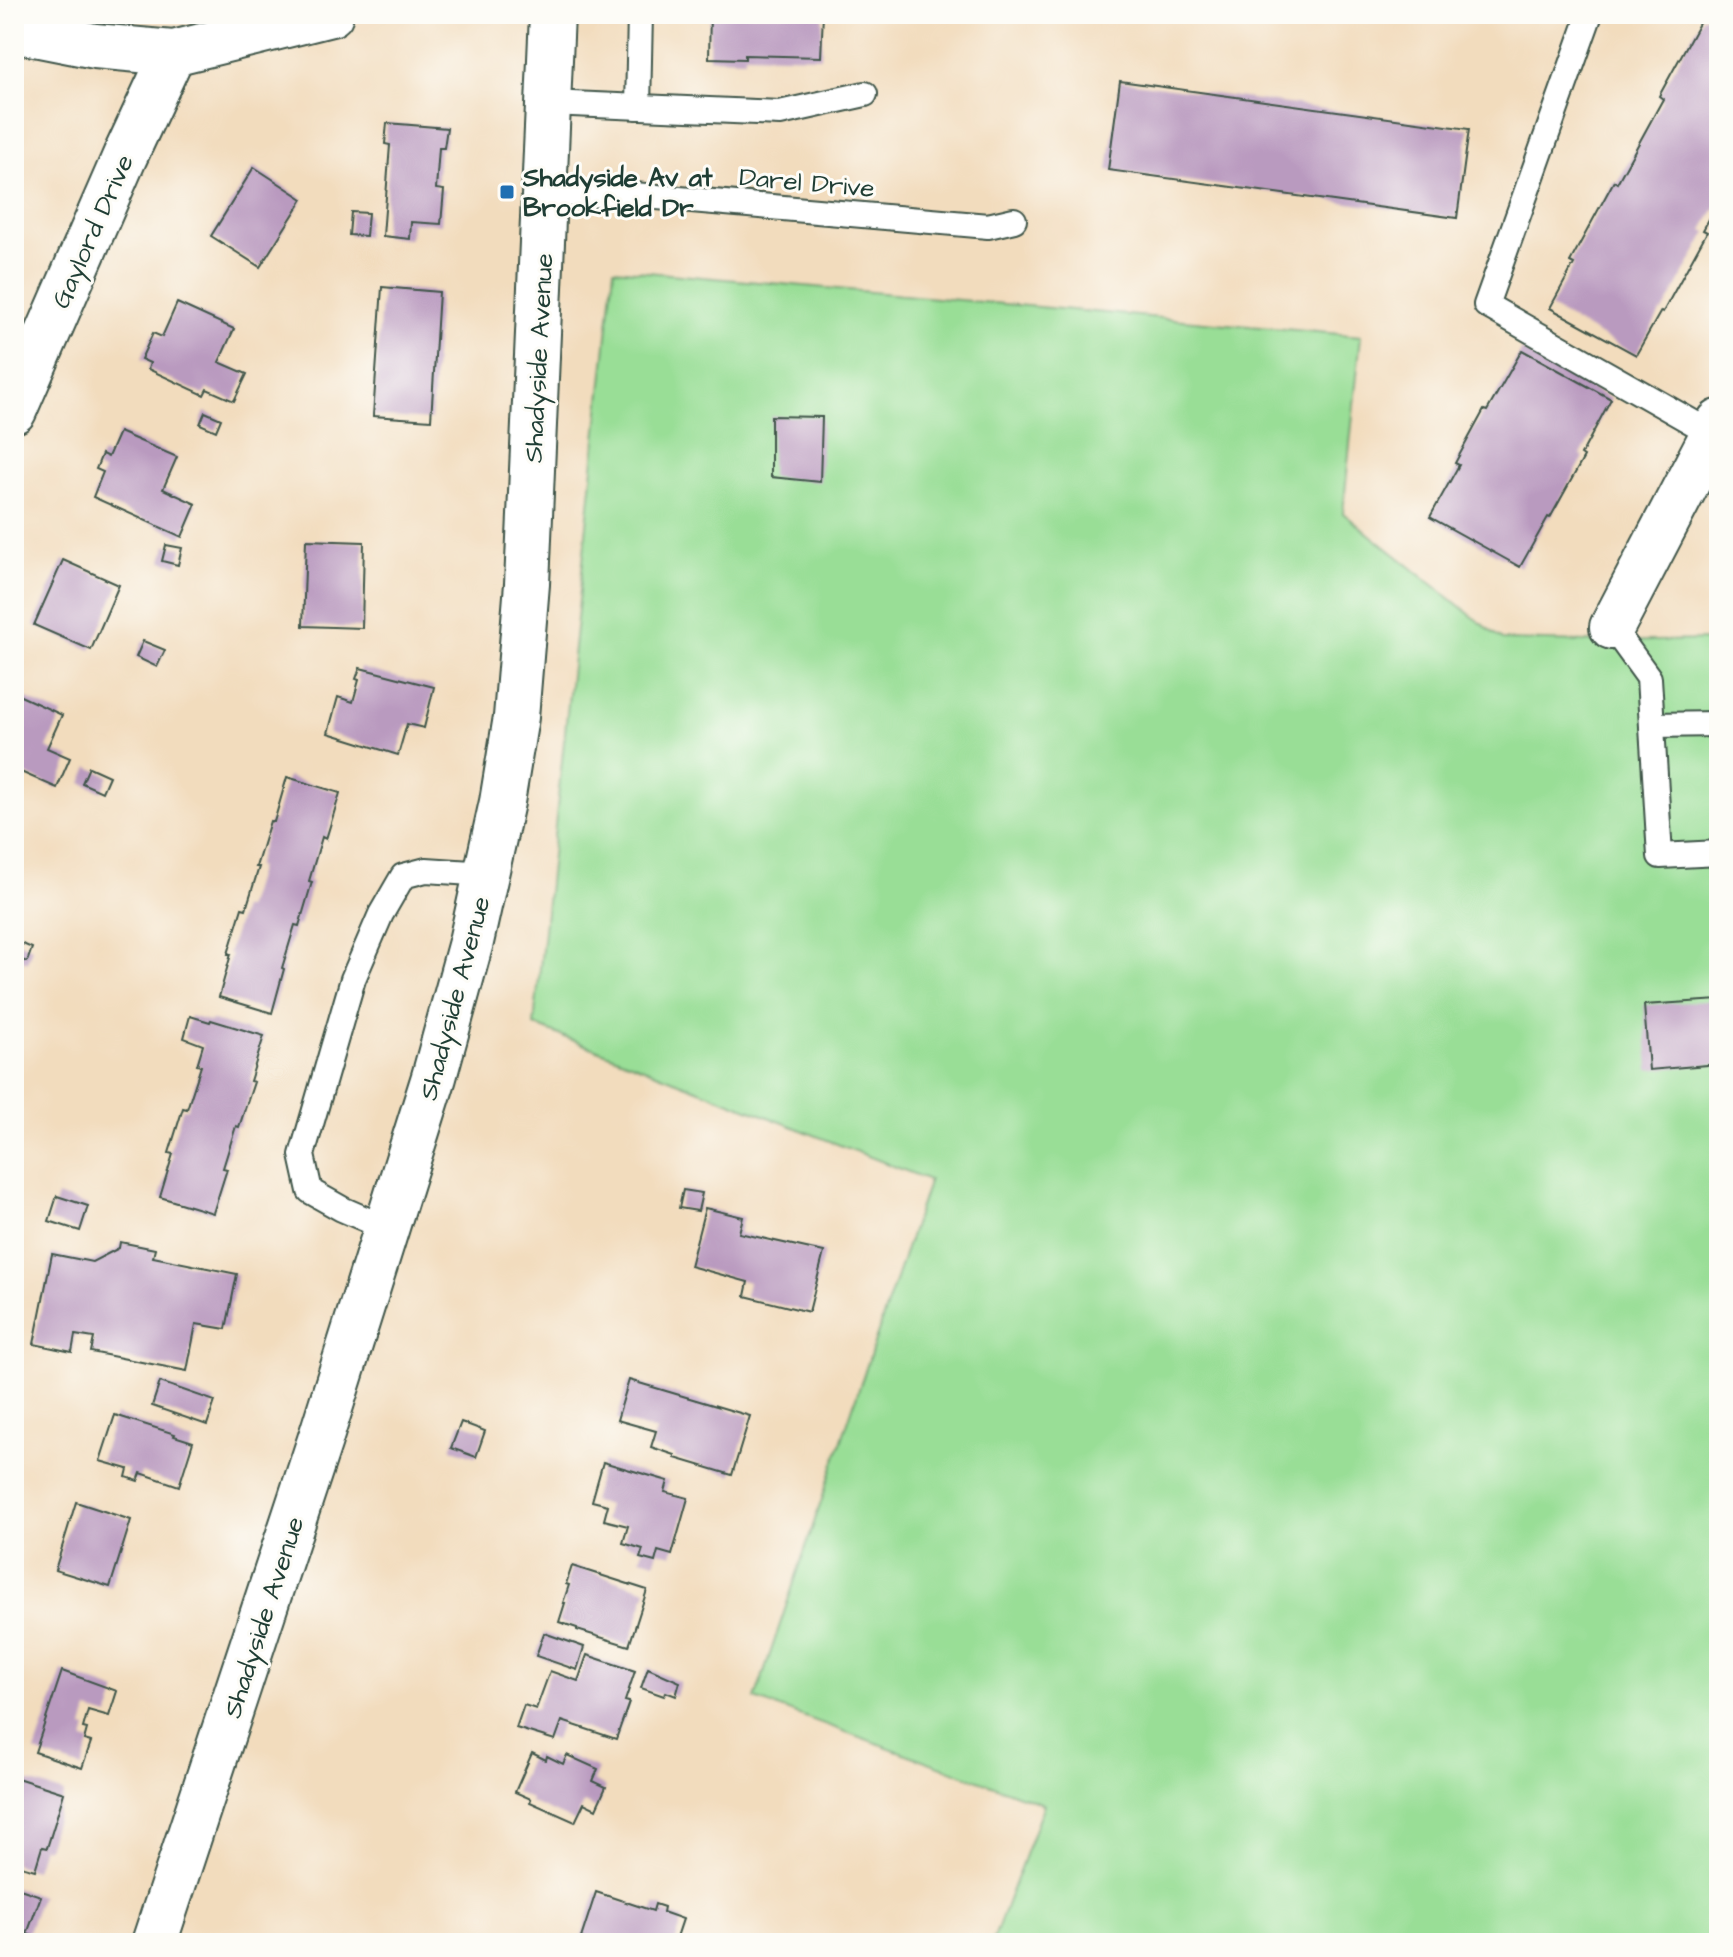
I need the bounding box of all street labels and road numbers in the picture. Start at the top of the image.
street label: Gaylord Drive [43,149,145,315]
street label: Darel Drive [738,159,876,207]
street label: Shadyside Avenue [516,252,564,464]
street label: Shadyside Avenue [410,892,501,1105]
street label: Shadyside Avenue [214,1512,315,1723]

